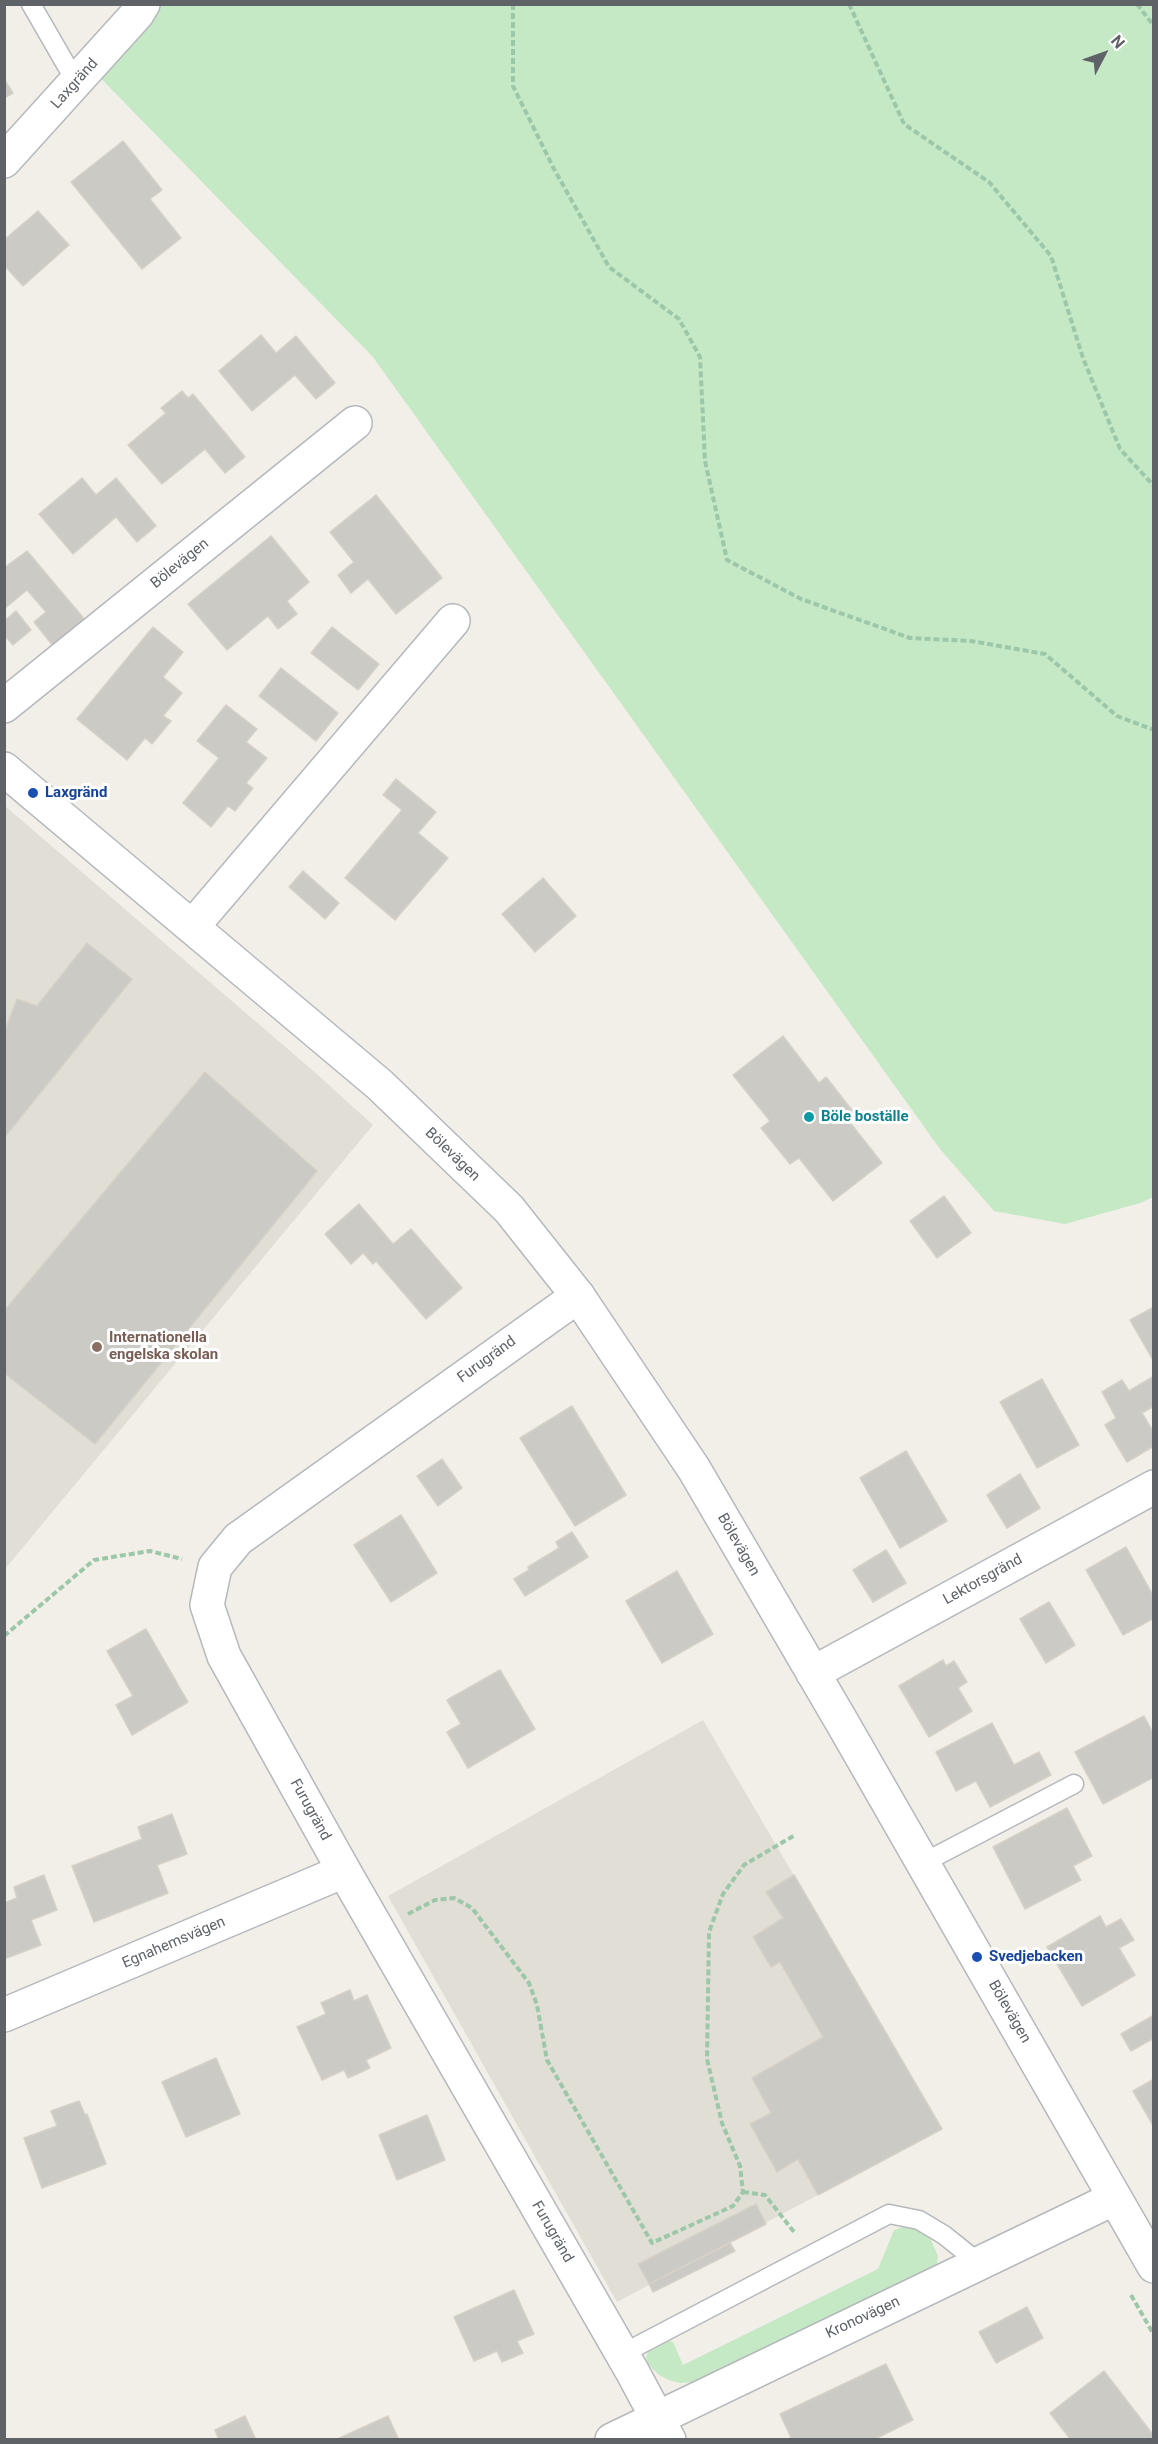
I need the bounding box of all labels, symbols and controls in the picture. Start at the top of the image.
north arrow [1074,24,1134,84]
text: N [1107,31,1129,52]
street label: Laxgränd [48,55,102,113]
street label: Bölevägen [147,535,213,593]
place label: Laxgränd [45,784,107,802]
marker: Laxgränd [26,786,40,800]
place label: Böle boställe [821,1108,909,1126]
marker: Böle boställe [802,1110,816,1124]
street label: Bölevägen [421,1124,483,1186]
place label: Internationella engelska skolan [109,1329,218,1364]
street label: Furugränd [454,1333,520,1387]
marker: Internationella engelska skolan [90,1340,104,1354]
street label: Bölevägen [713,1510,763,1580]
street label: Lektorsgränd [940,1551,1026,1609]
street label: Furugränd [286,1776,334,1844]
street label: Egnahemsvägen [120,1913,228,1973]
place label: Svedjebacken [989,1948,1083,1966]
marker: Svedjebacken [970,1950,984,1964]
street label: Bölevägen [984,1977,1034,2047]
street label: Furugränd [527,2198,577,2266]
street label: Kronovägen [823,2293,903,2343]

